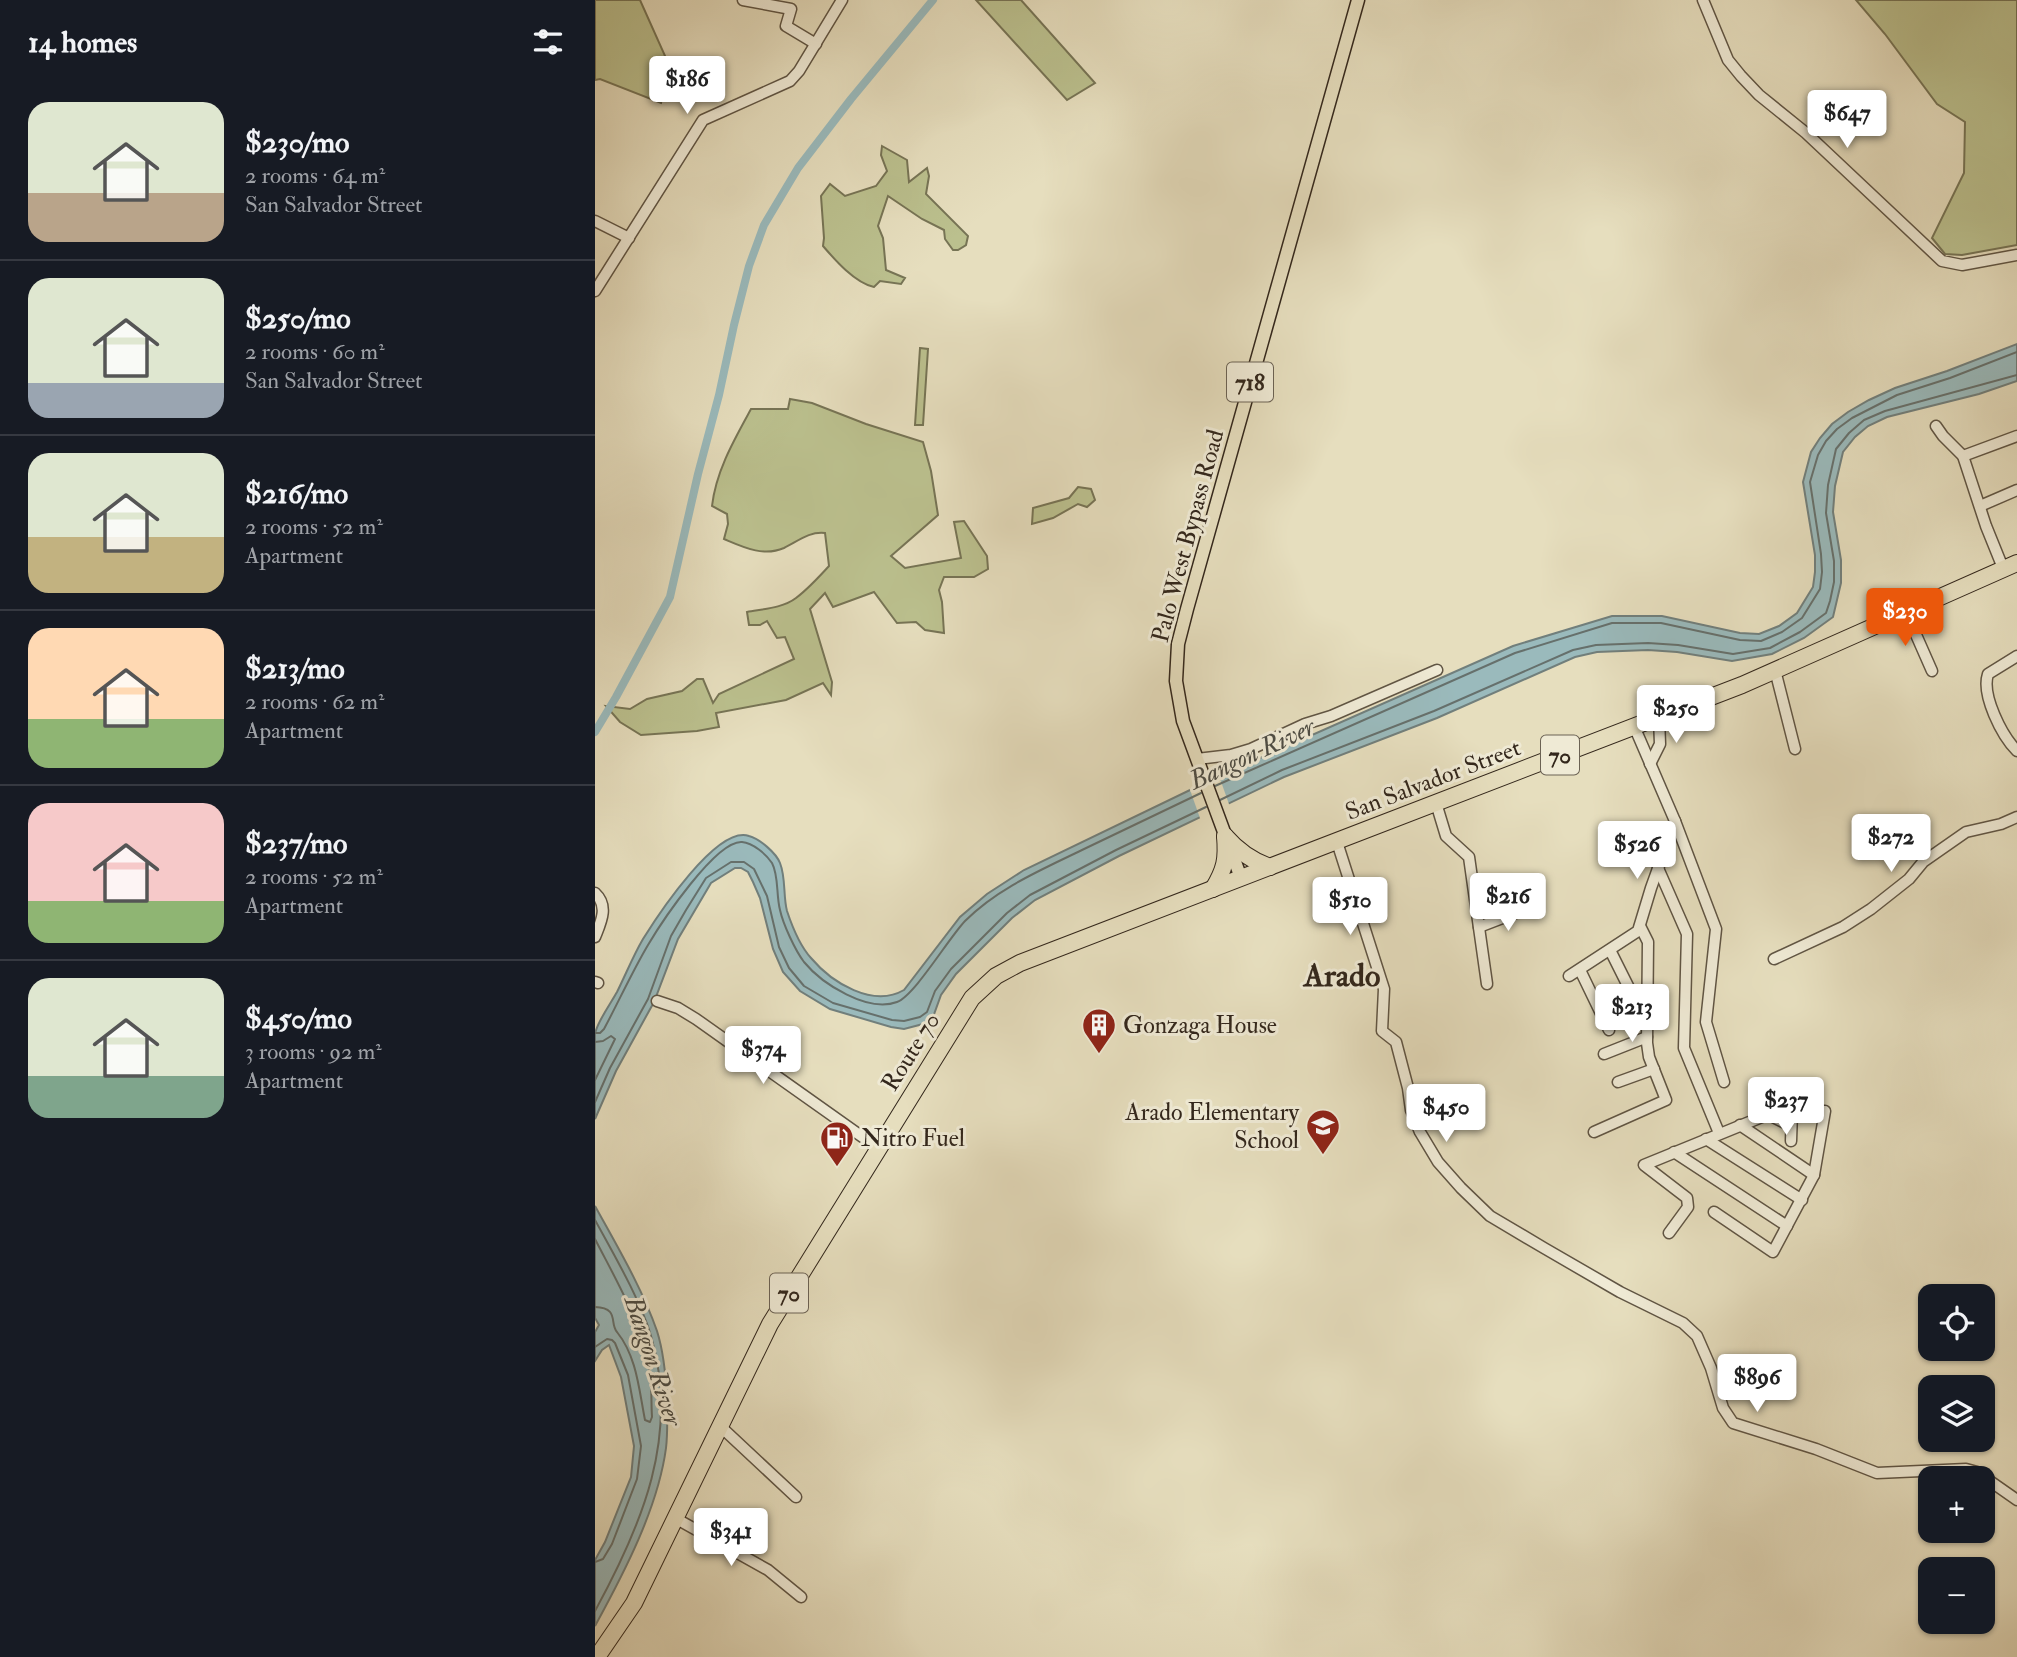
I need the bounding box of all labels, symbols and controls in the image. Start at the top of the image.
icon: filters [529,23,567,61]
text: 14 homes [28,24,137,61]
pin: $186 [646,57,728,116]
text: $186 [665,64,709,93]
pin: $647 [1806,90,1888,150]
text: $647 [1823,98,1871,127]
text: $230/mo [245,124,350,161]
icon: home [84,130,168,214]
text: 2 rooms · 64 m² [245,161,385,190]
text: San Salvador Street [245,190,423,219]
text: $250/mo [245,300,351,337]
icon: home [84,306,168,390]
text: 2 rooms · 60 m² [245,337,385,366]
road number: 718 [1227,362,1273,402]
text: San Salvador Street [245,366,423,395]
street label: Palo West Bypass Road [1145,426,1231,646]
text: $216/mo [245,475,348,512]
icon: home [84,481,168,565]
text: 2 rooms · 52 m² [245,512,383,541]
text: Apartment [245,541,343,570]
pin: $230 [1864,588,1946,648]
text: $230 [1882,596,1928,625]
text: $213/mo [245,650,345,687]
icon: home [84,656,168,740]
pin: $250 [1635,686,1717,745]
text: 2 rooms · 62 m² [245,687,384,716]
text: $250 [1653,693,1699,722]
water label: Bangon River [1182,710,1321,798]
text: Apartment [245,716,343,745]
street label: San Salvador Street [1341,732,1525,828]
road number: 70 [1541,736,1579,775]
pin: $272 [1850,814,1932,874]
pin: $526 [1596,822,1678,881]
text: $272 [1868,822,1914,851]
text: $237/mo [245,825,348,862]
text: $526 [1614,829,1660,858]
icon: home [84,831,168,915]
text: 2 rooms · 52 m² [245,862,383,891]
pin: $216 [1467,874,1549,933]
pin: $510 [1309,878,1391,937]
text: $216 [1486,881,1530,910]
text: $510 [1328,885,1372,914]
text: Apartment [245,891,343,920]
district label: Arado [1302,956,1380,996]
pin: $213 [1591,984,1673,1044]
text: $213 [1611,992,1653,1021]
text: $450/mo [245,1000,352,1037]
icon: home [84,1006,168,1090]
building icon: Gonzaga House [1080,1006,1118,1055]
street label: Route 70 [875,1007,947,1097]
place label: Gonzaga House [1123,1010,1277,1041]
pin: $374 [722,1026,804,1086]
text: $374 [741,1034,785,1063]
text: 3 rooms · 92 m² [245,1037,382,1066]
text: Apartment [245,1066,343,1095]
pin: $237 [1745,1078,1827,1137]
pin: $450 [1405,1084,1487,1144]
text: $237 [1764,1085,1808,1114]
text: $450 [1422,1092,1470,1121]
place label: Arado Elementary School [1124,1097,1299,1156]
school or university icon: Arado Elementary School [1304,1107,1342,1156]
fuel station icon: Nitro Fuel [818,1119,856,1168]
place label: Nitro Fuel [861,1123,965,1154]
road number: 70 [770,1274,808,1312]
map controls [1918,1284,1995,1634]
button: locate [1918,1284,1995,1361]
water label: Bangon River [616,1290,689,1431]
pin: $896 [1716,1354,1798,1414]
text: $896 [1733,1362,1781,1391]
button: layers [1918,1375,1995,1452]
button: + [1918,1466,1995,1543]
pin: $341 [690,1508,772,1568]
text: $341 [710,1516,752,1545]
button: − [1918,1557,1995,1634]

